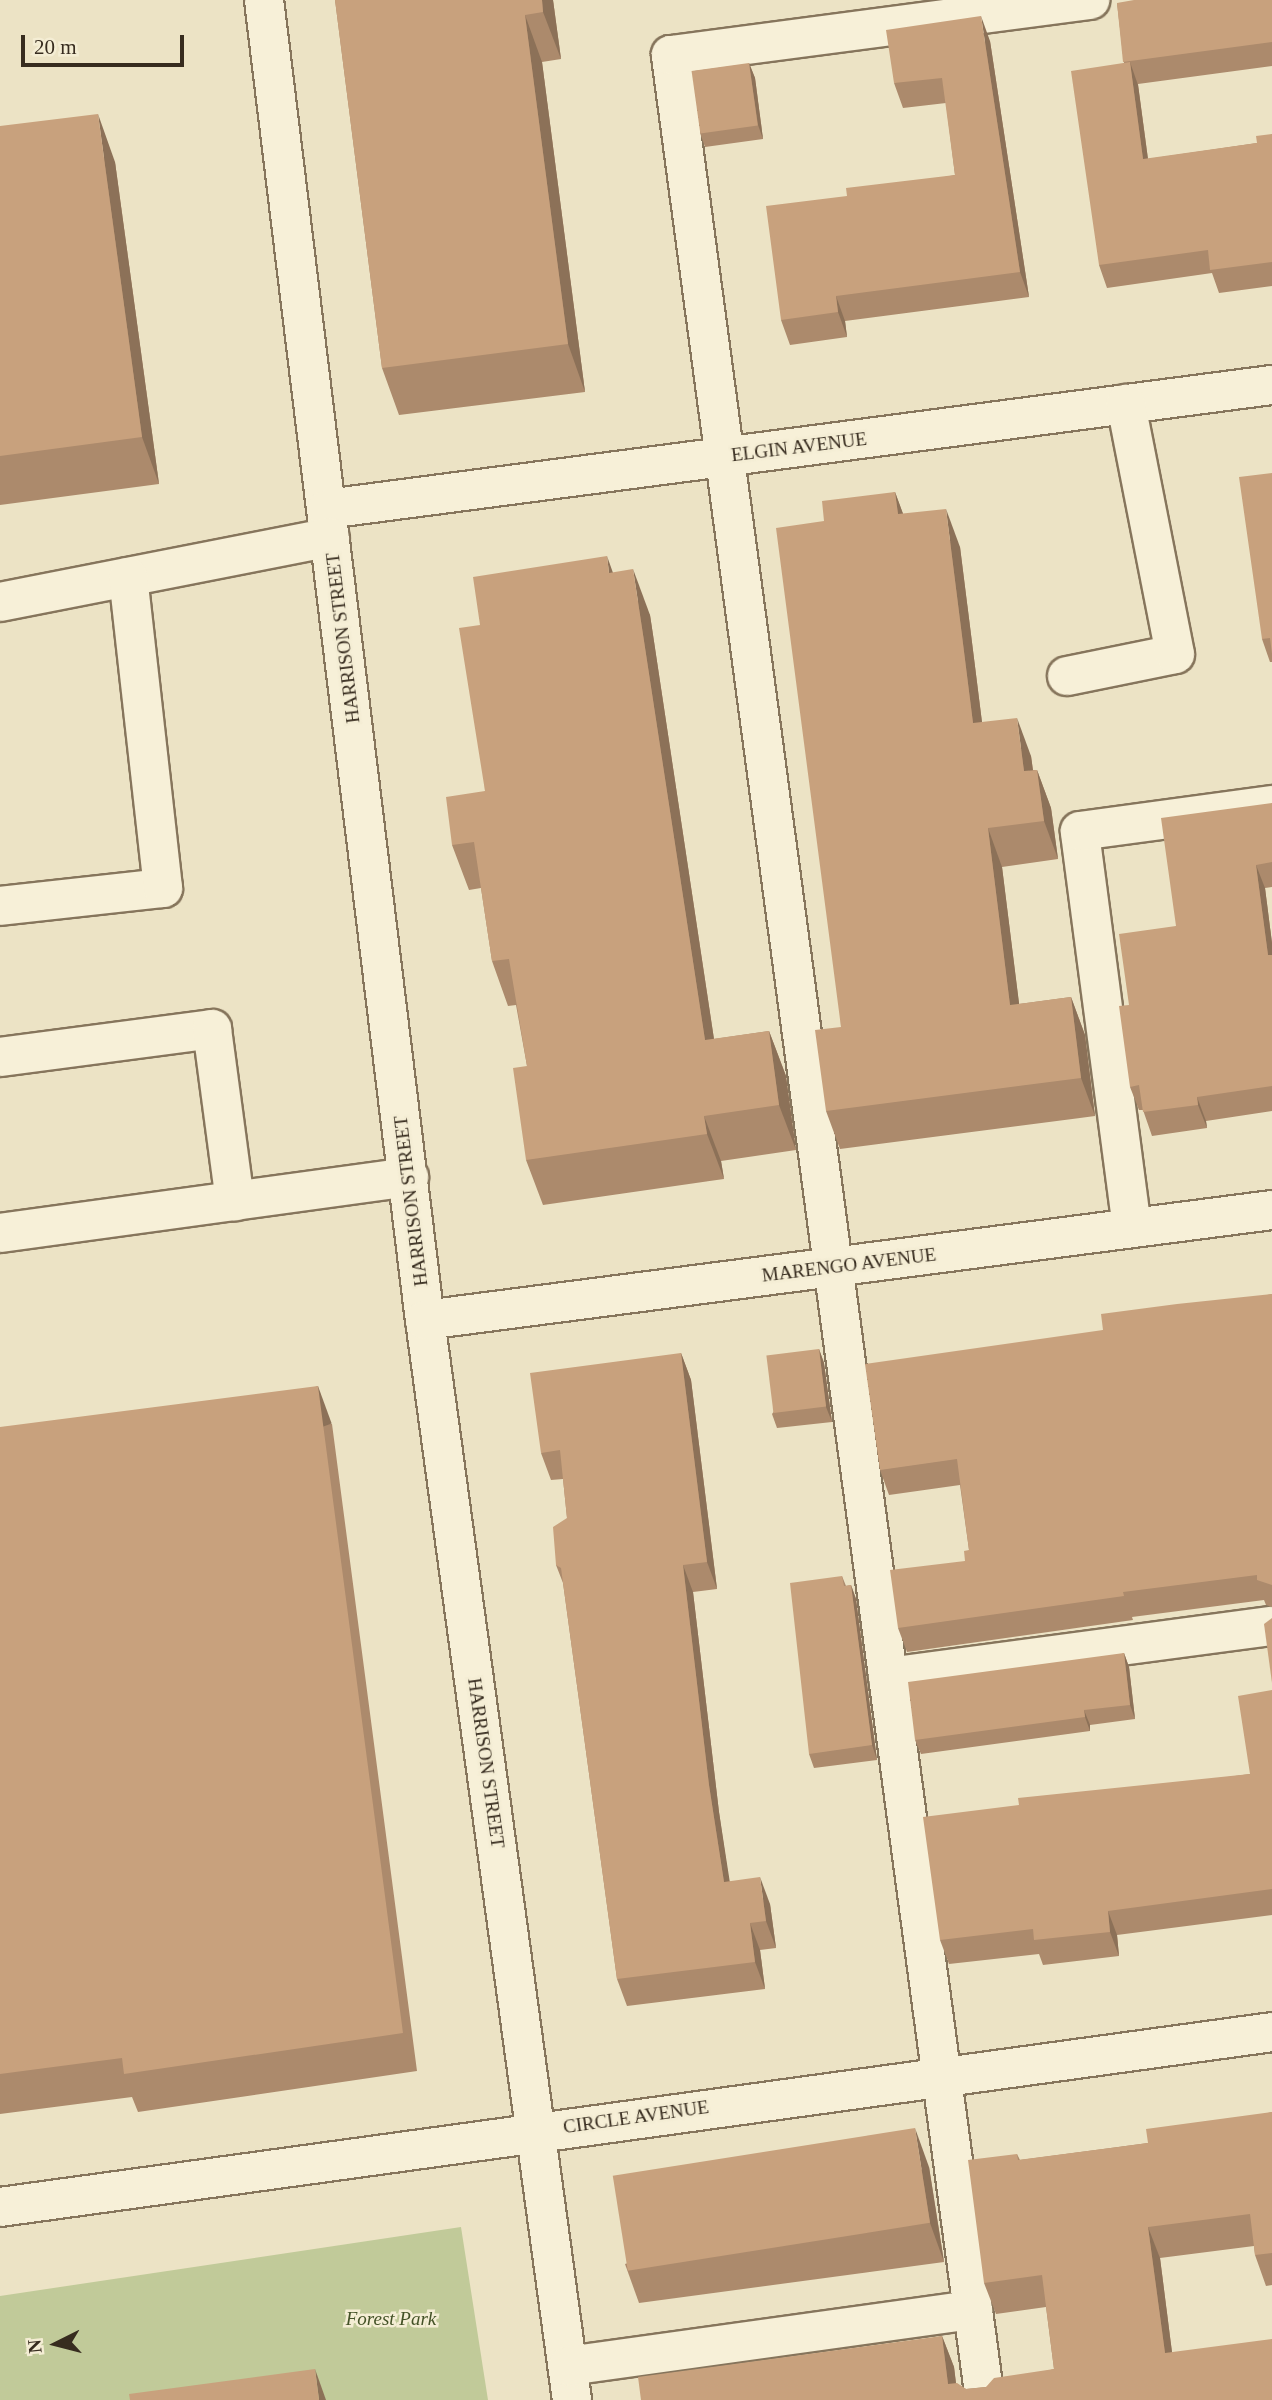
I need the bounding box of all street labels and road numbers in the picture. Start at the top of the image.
street label: ELGIN AVENUE [729,427,869,467]
street label: HARRISON STREET [321,551,365,725]
street label: HARRISON STREET [389,1114,433,1288]
street label: MARENGO AVENUE [760,1243,938,1287]
street label: HARRISON STREET [463,1676,509,1850]
street label: CIRCLE AVENUE [561,2095,711,2139]

